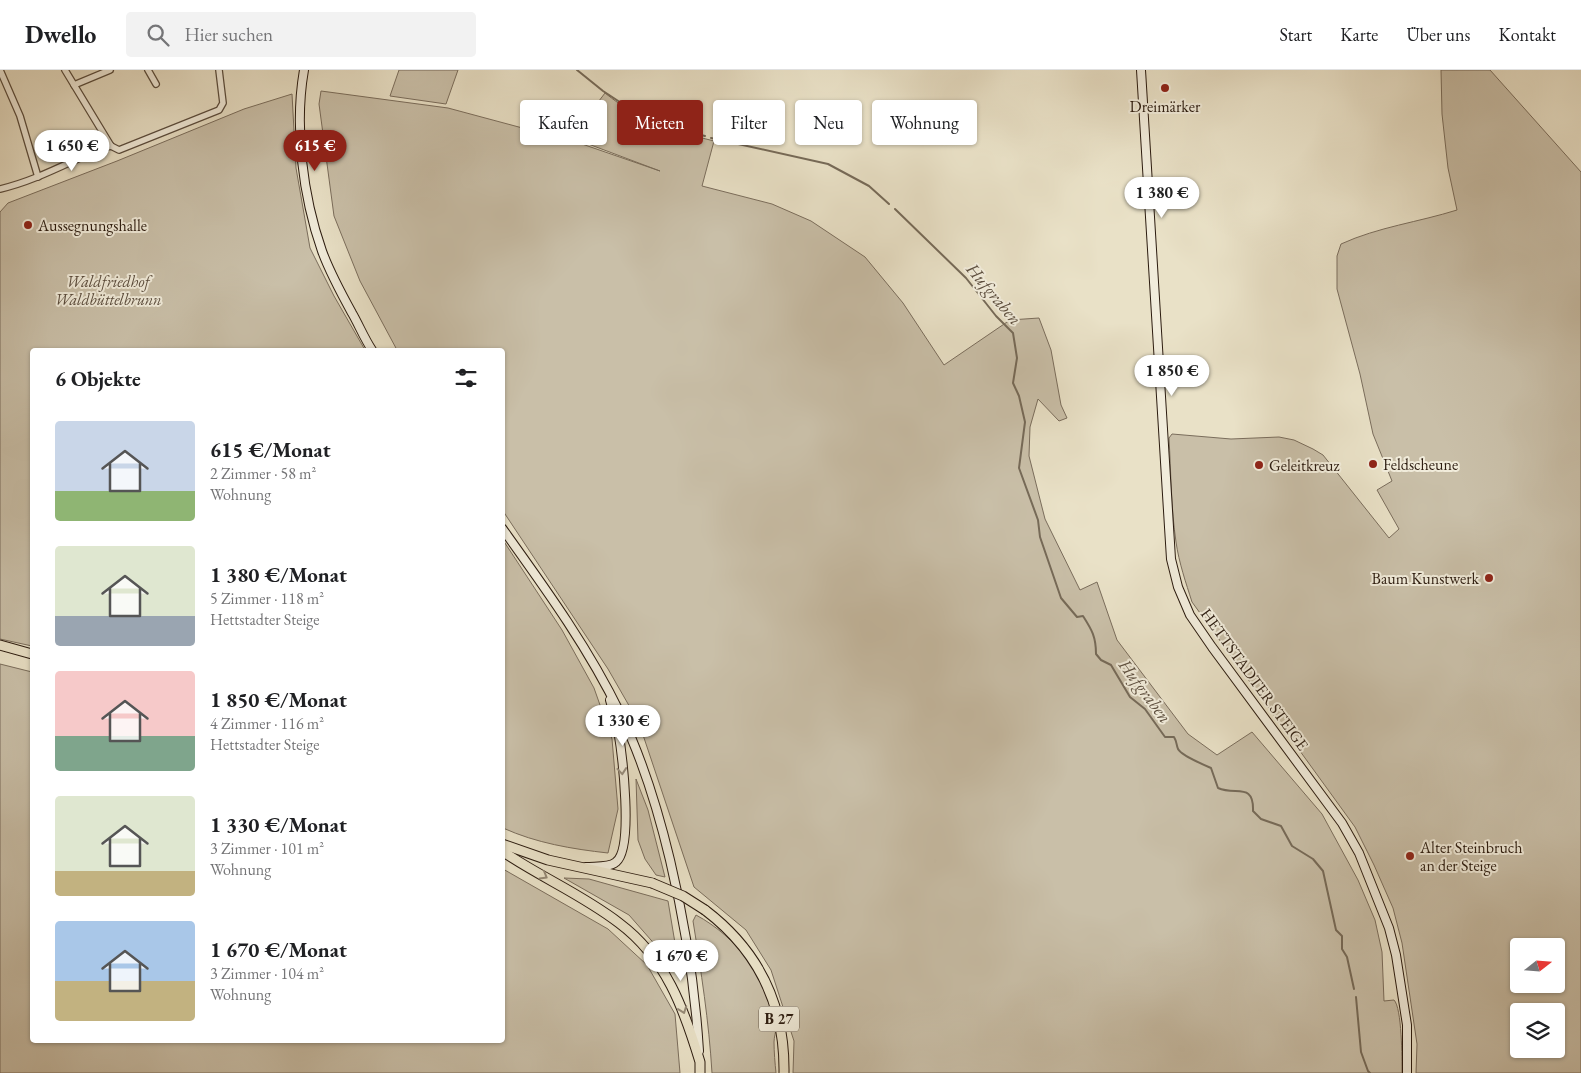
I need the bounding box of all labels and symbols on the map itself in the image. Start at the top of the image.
marker: Dreimärker [1159,82,1171,94]
place label: Dreimärker [1130,96,1201,117]
pin: 1 650 € [26,129,118,172]
pin: 615 € [280,129,350,172]
pin: 1 380 € [1116,176,1208,219]
place label: Aussegnungshalle [37,215,147,236]
marker: Aussegnungshalle [22,219,34,231]
water label: Hufgraben [960,257,1027,330]
park label: Waldfriedhof Waldbüttelbrunn [55,271,161,310]
pin: 1 850 € [1126,354,1218,397]
place label: Feldscheune [1383,454,1458,475]
place label: Geleitkreuz [1269,455,1339,476]
marker: Feldscheune [1367,458,1379,470]
marker: Geleitkreuz [1253,459,1265,471]
place label: Baum Kunstwerk [1372,568,1479,589]
marker: Baum Kunstwerk [1483,572,1495,584]
street label: HETTSTADTER STEIGE [1196,604,1313,755]
water label: Hufgraben [1112,653,1177,728]
pin: 1 330 € [577,704,669,747]
one-way arrow [617,767,628,775]
place label: Alter Steinbruch an der Steige [1419,837,1523,876]
marker: Alter Steinbruch an der Steige [1404,850,1416,862]
one-way arrow [539,870,548,880]
north arrow [1510,938,1565,992]
pin: 1 670 € [635,940,727,982]
one-way arrow [677,1005,687,1014]
road number: B 27 [759,1006,799,1032]

